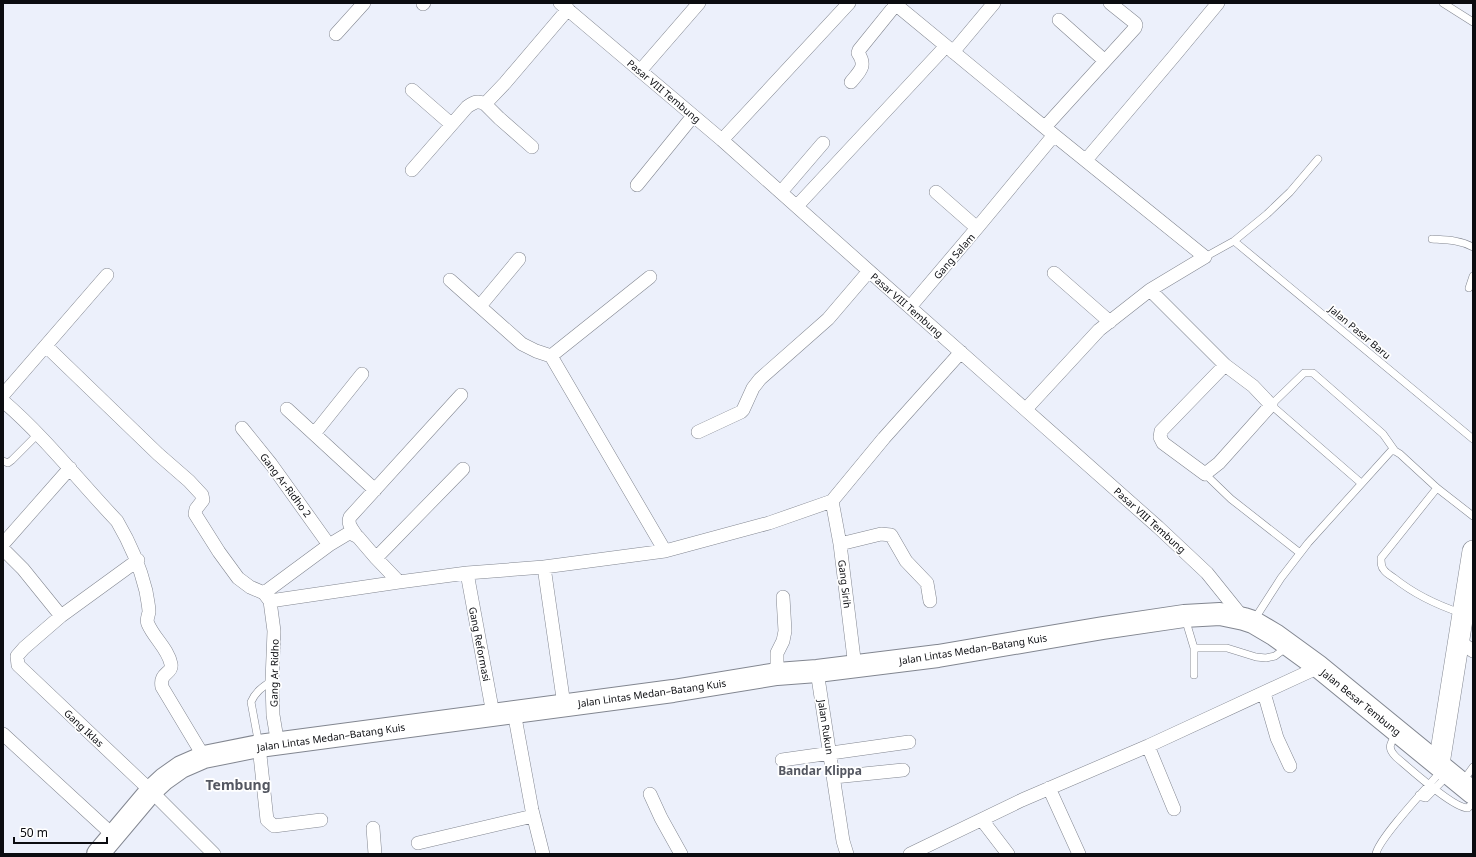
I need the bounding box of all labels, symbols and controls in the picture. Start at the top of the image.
street label: Pasar VIII Tembung [624,56,704,126]
street label: Gang Salam [930,230,978,282]
street label: Pasar VIII Tembung [868,270,946,340]
street label: Jalan Pasar Baru [1325,301,1394,362]
street label: Gang Ar-Ridho 2 [257,450,315,520]
street label: Pasar VIII Tembung [1111,484,1189,556]
street label: Gang Sirih [835,559,855,609]
street label: Gang Reformasi [466,606,494,682]
street label: Jalan Lintas Medan–Batang Kuis [897,630,1048,668]
street label: Gang Ar Ridho [266,639,282,707]
street label: Jalan Besar Tembung [1317,665,1404,739]
street label: Jalan Lintas Medan–Batang Kuis [576,676,727,710]
street label: Jalan Rukun [815,698,837,755]
street label: Gang Iklas [61,706,107,750]
street label: Jalan Lintas Medan–Batang Kuis [255,720,406,754]
district label: Bandar Klippa [778,762,862,779]
district label: Tembung [205,775,271,794]
scale bar [14,819,107,845]
text: 50 m [20,824,48,841]

